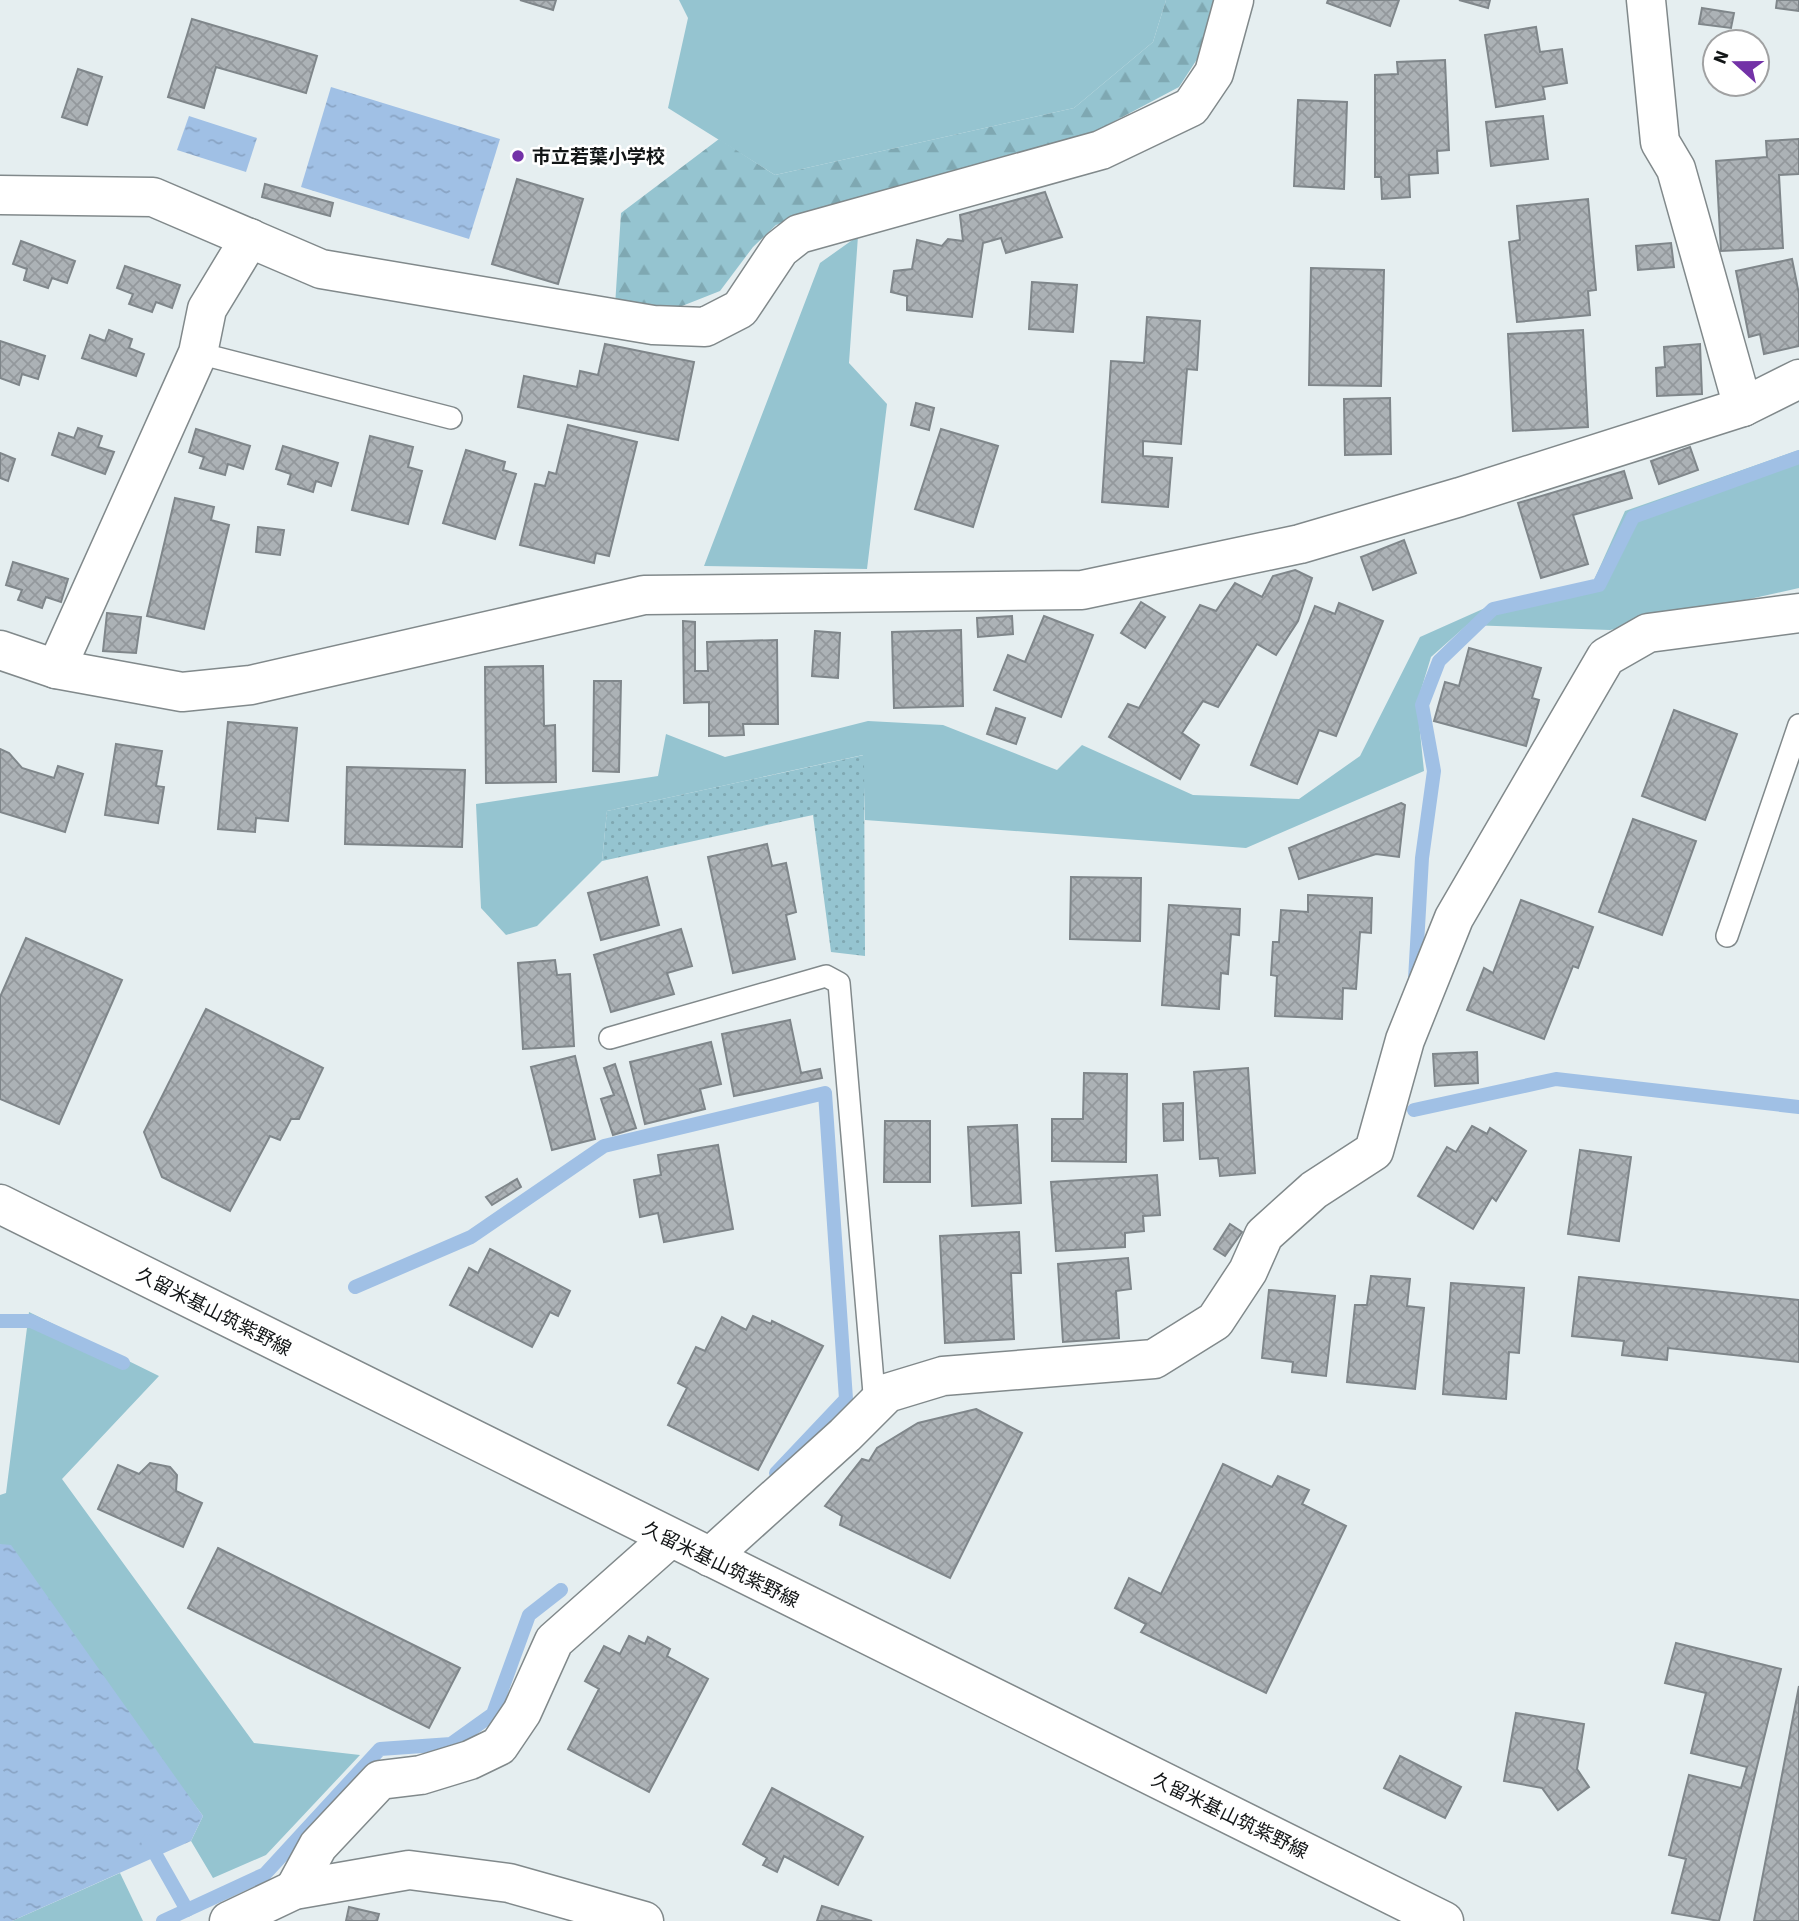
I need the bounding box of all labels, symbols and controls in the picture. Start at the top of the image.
north arrow [1701,28,1771,98]
text: N [1707,47,1736,68]
place label: 市立若葉小学校 [532,144,665,171]
marker: 市立若葉小学校 [510,148,526,164]
street label: 久留米基山筑紫野線 [131,1261,296,1363]
street label: 久留米基山筑紫野線 [638,1516,803,1615]
street label: 久留米基山筑紫野線 [1147,1767,1312,1866]

